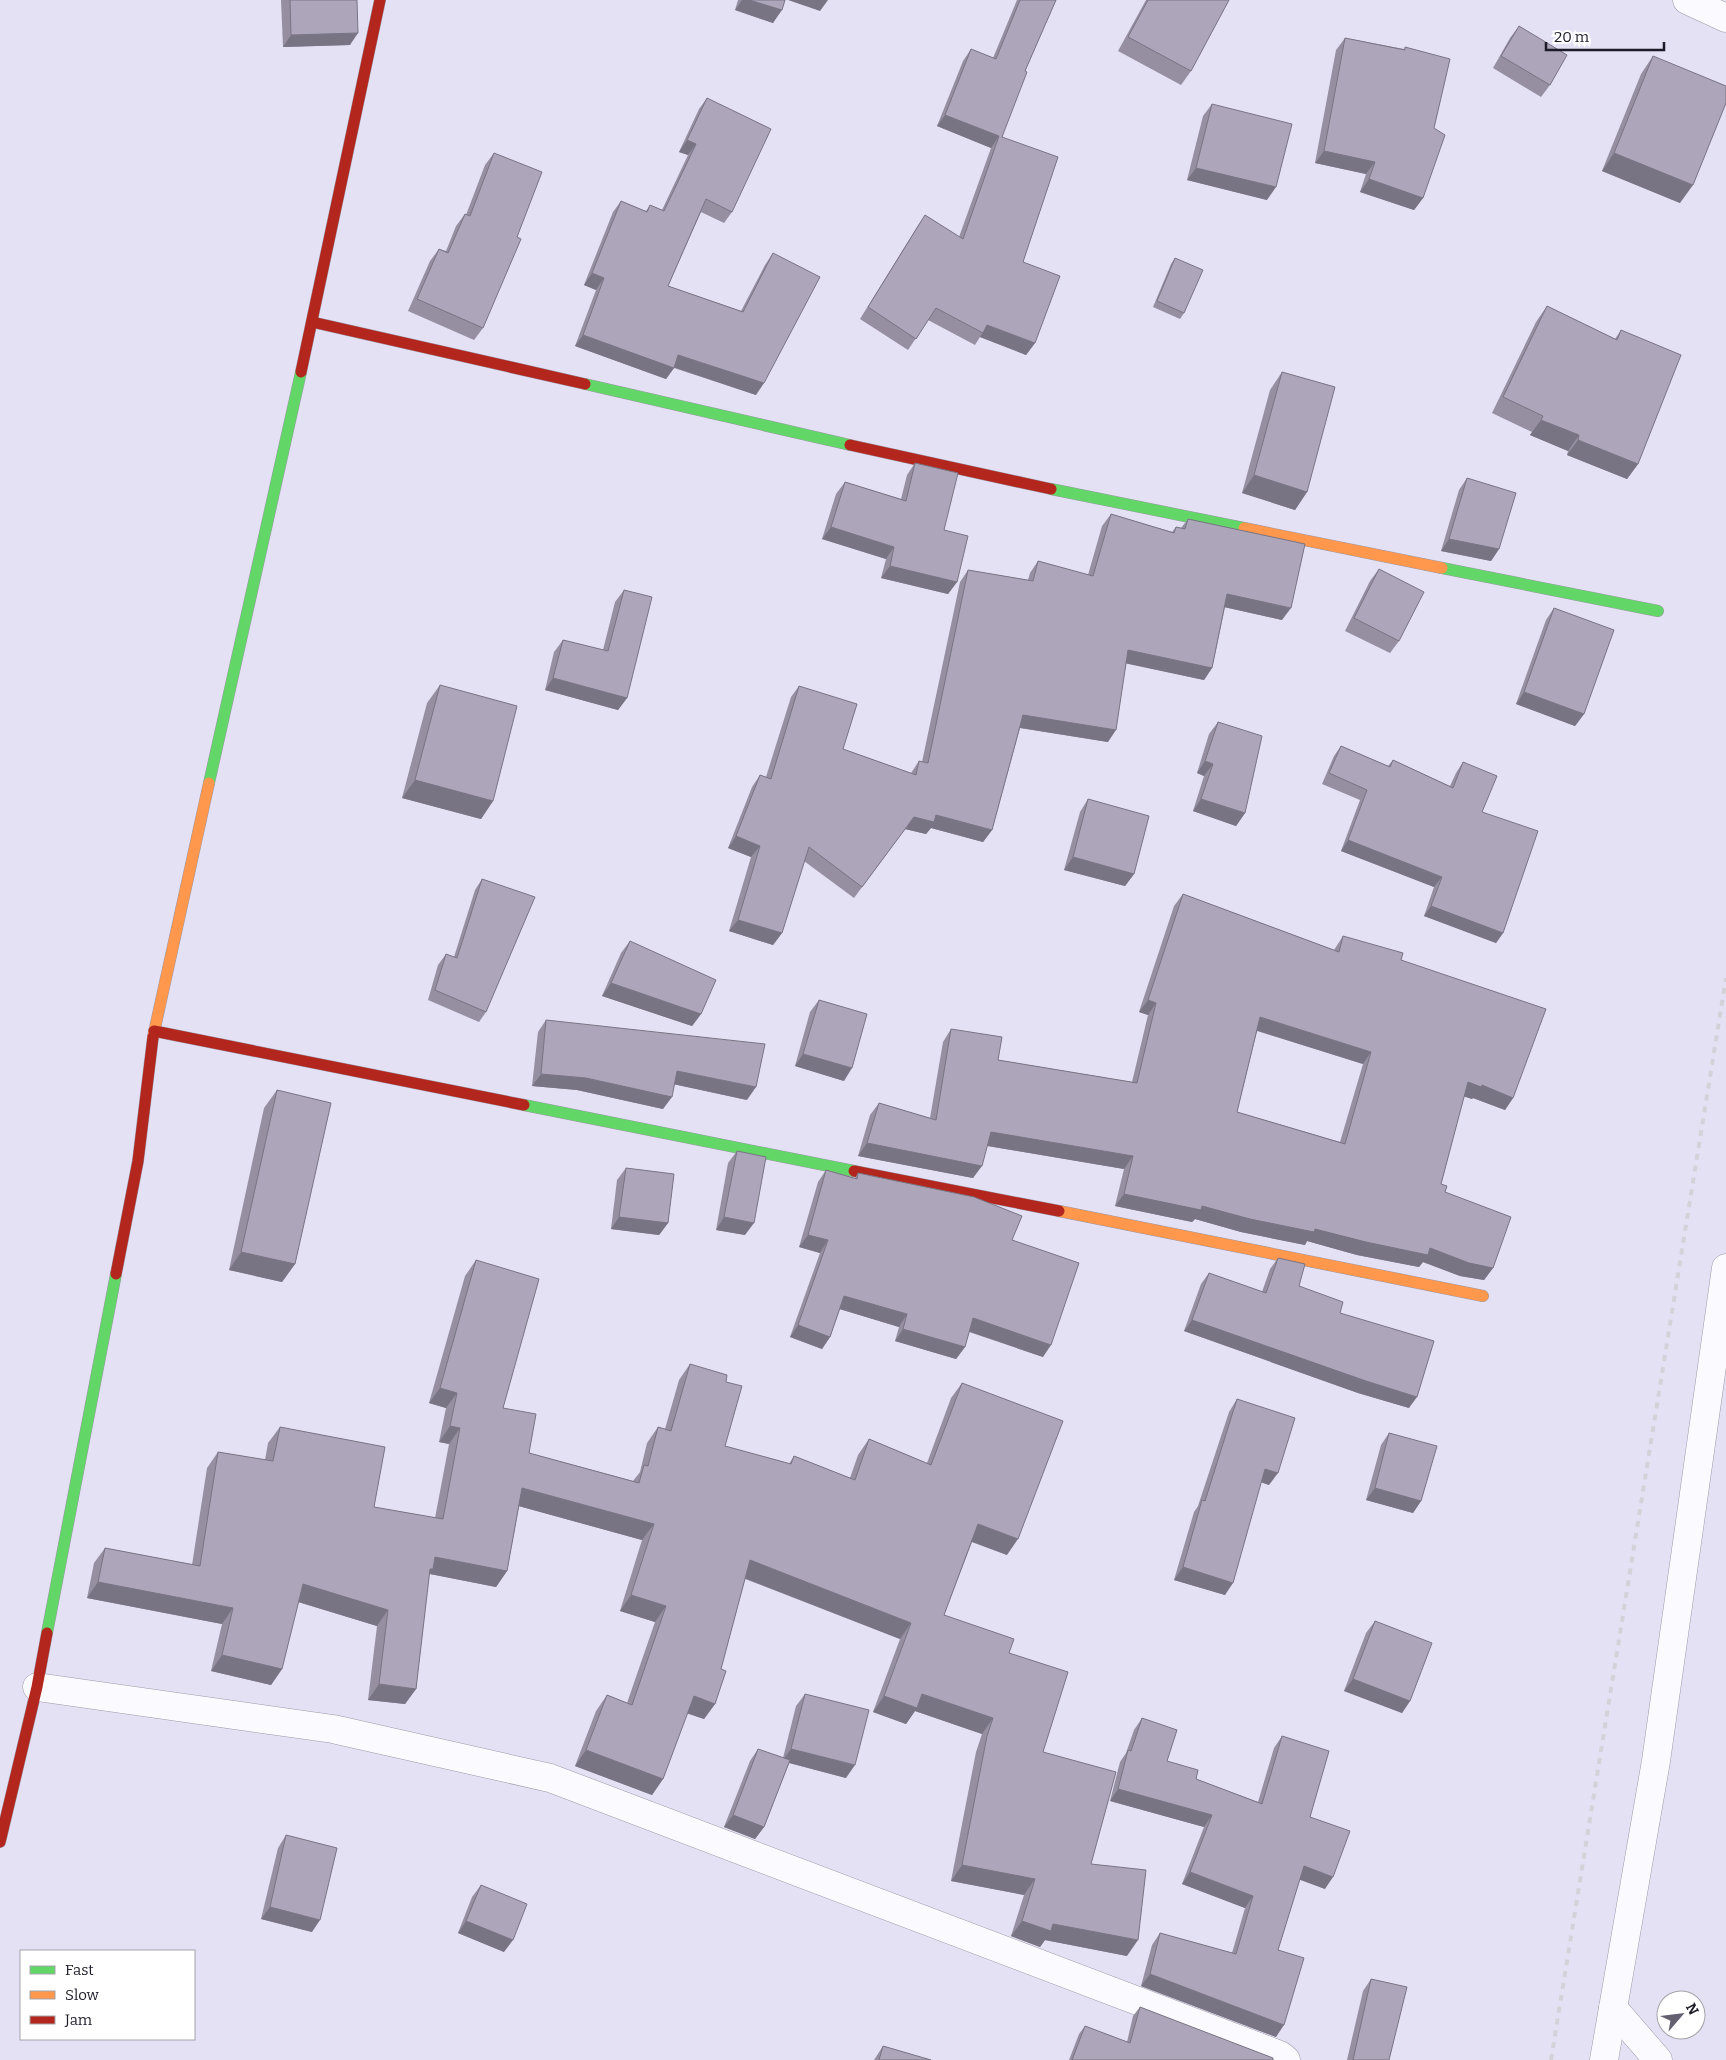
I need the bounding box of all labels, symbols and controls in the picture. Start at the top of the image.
scale bar [1546,20,1664,52]
text: 20 m [1554,28,1590,46]
legend [20,1950,195,2040]
text: Fast [65,1961,94,1979]
text: Slow [65,1986,100,2004]
north arrow [1656,1990,1706,2040]
text: N [1682,2000,1702,2018]
text: Jam [64,2011,93,2029]

